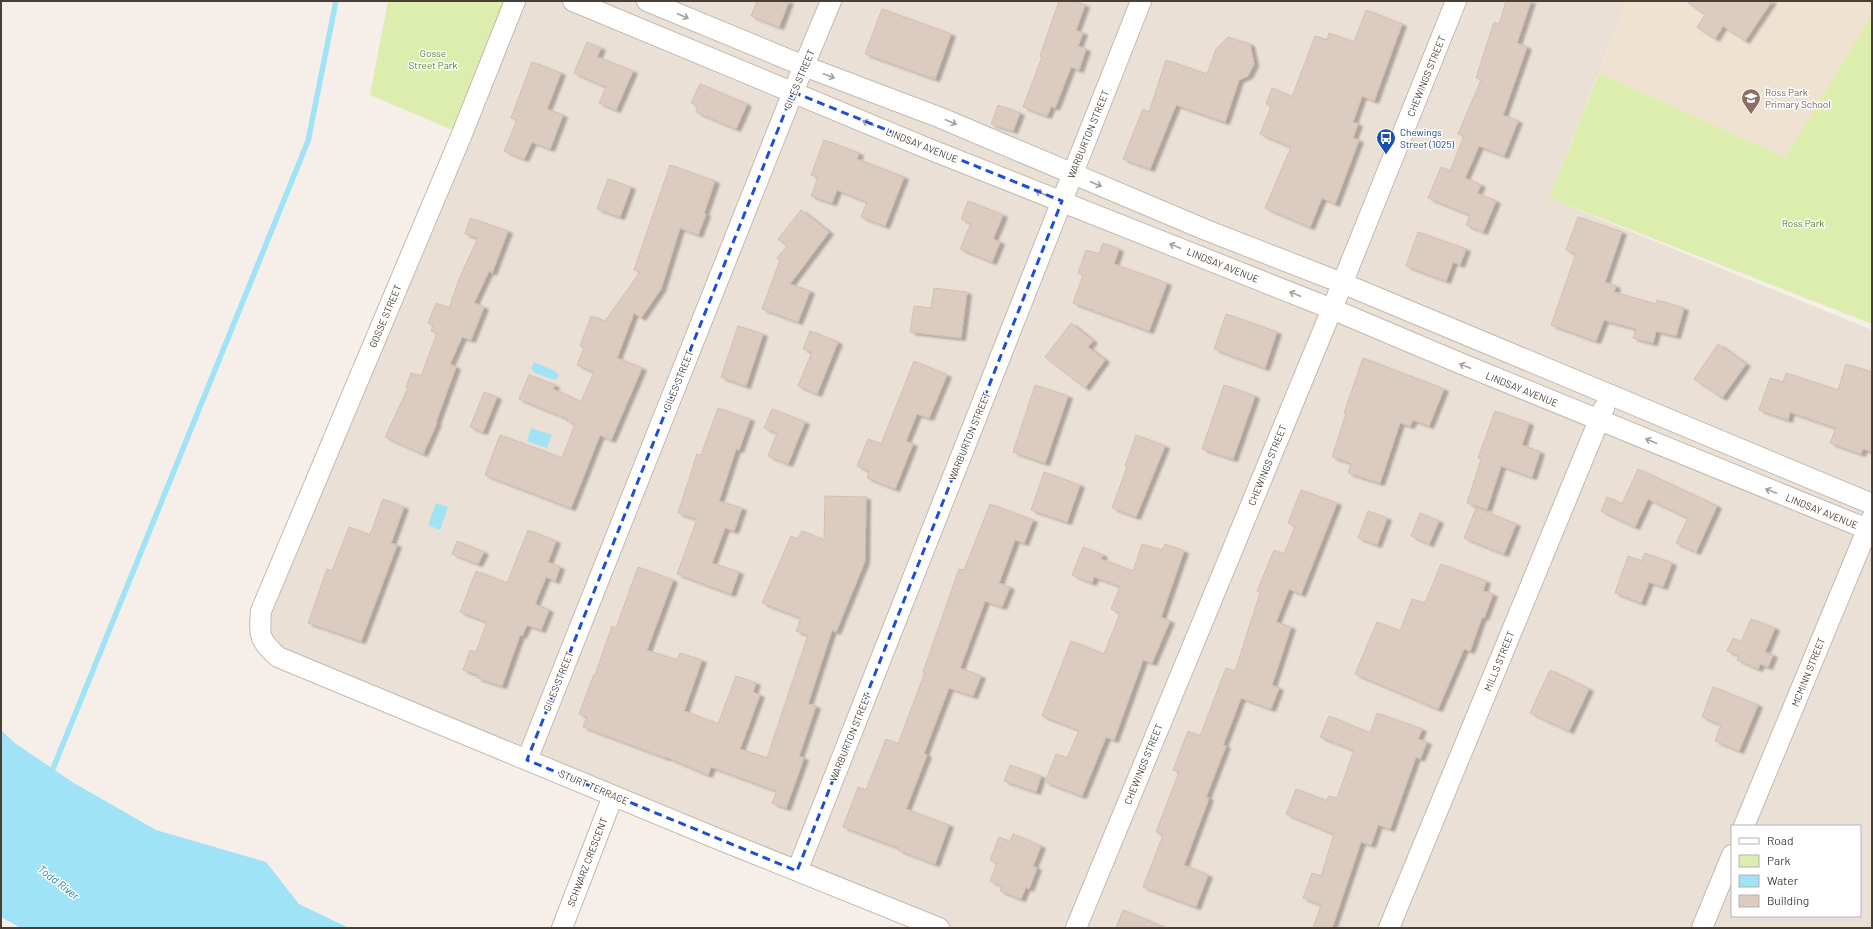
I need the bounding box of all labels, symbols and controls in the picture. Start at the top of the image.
one-way arrow [677,12,689,20]
street label: CHEWINGS STREET [1404,34,1448,118]
park label: Gosse Street Park [409,47,457,71]
street label: GILES STREET [781,47,817,111]
one-way arrow [823,72,835,80]
place label: Ross Park Primary School [1765,86,1831,110]
school or university icon: Ross Park Primary School [1740,87,1762,115]
street label: WARBURTON STREET [1065,88,1111,180]
one-way arrow [863,119,875,127]
one-way arrow [944,119,956,127]
street label: LINDSAY AVENUE [884,125,960,165]
place label: Chewings Street (1025) [1400,126,1455,150]
bus stop icon: Chewings Street (1025) [1375,127,1397,155]
one-way arrow [1090,180,1102,188]
one-way arrow [1036,188,1048,196]
park label: Ross Park [1782,217,1824,229]
one-way arrow [1169,242,1181,250]
street label: LINDSAY AVENUE [1185,245,1261,285]
street label: GOSSE STREET [366,282,404,349]
one-way arrow [1290,290,1302,298]
street label: GILES STREET [661,348,696,412]
one-way arrow [1460,361,1472,369]
street label: LINDSAY AVENUE [1484,369,1560,409]
street label: WARBURTON STREET [946,390,992,482]
street label: CHEWINGS STREET [1245,423,1289,507]
one-way arrow [1645,437,1657,445]
one-way arrow [1765,486,1777,494]
street label: LINDSAY AVENUE [1784,491,1860,531]
street label: MILLS STREET [1481,629,1517,693]
street label: MCMINN STREET [1789,635,1827,708]
street label: GILES STREET [541,649,576,713]
street label: WARBURTON STREET [827,691,873,783]
street label: CHEWINGS STREET [1121,722,1165,806]
street label: STURT TERRACE [558,767,630,807]
street label: SCHWARZ CRESCENT [564,815,610,908]
legend [1731,825,1861,917]
text: Road [1767,833,1794,847]
text: Park [1767,853,1791,867]
water label: Todd River [36,862,83,903]
text: Water [1767,873,1799,887]
text: Building [1767,893,1809,907]

